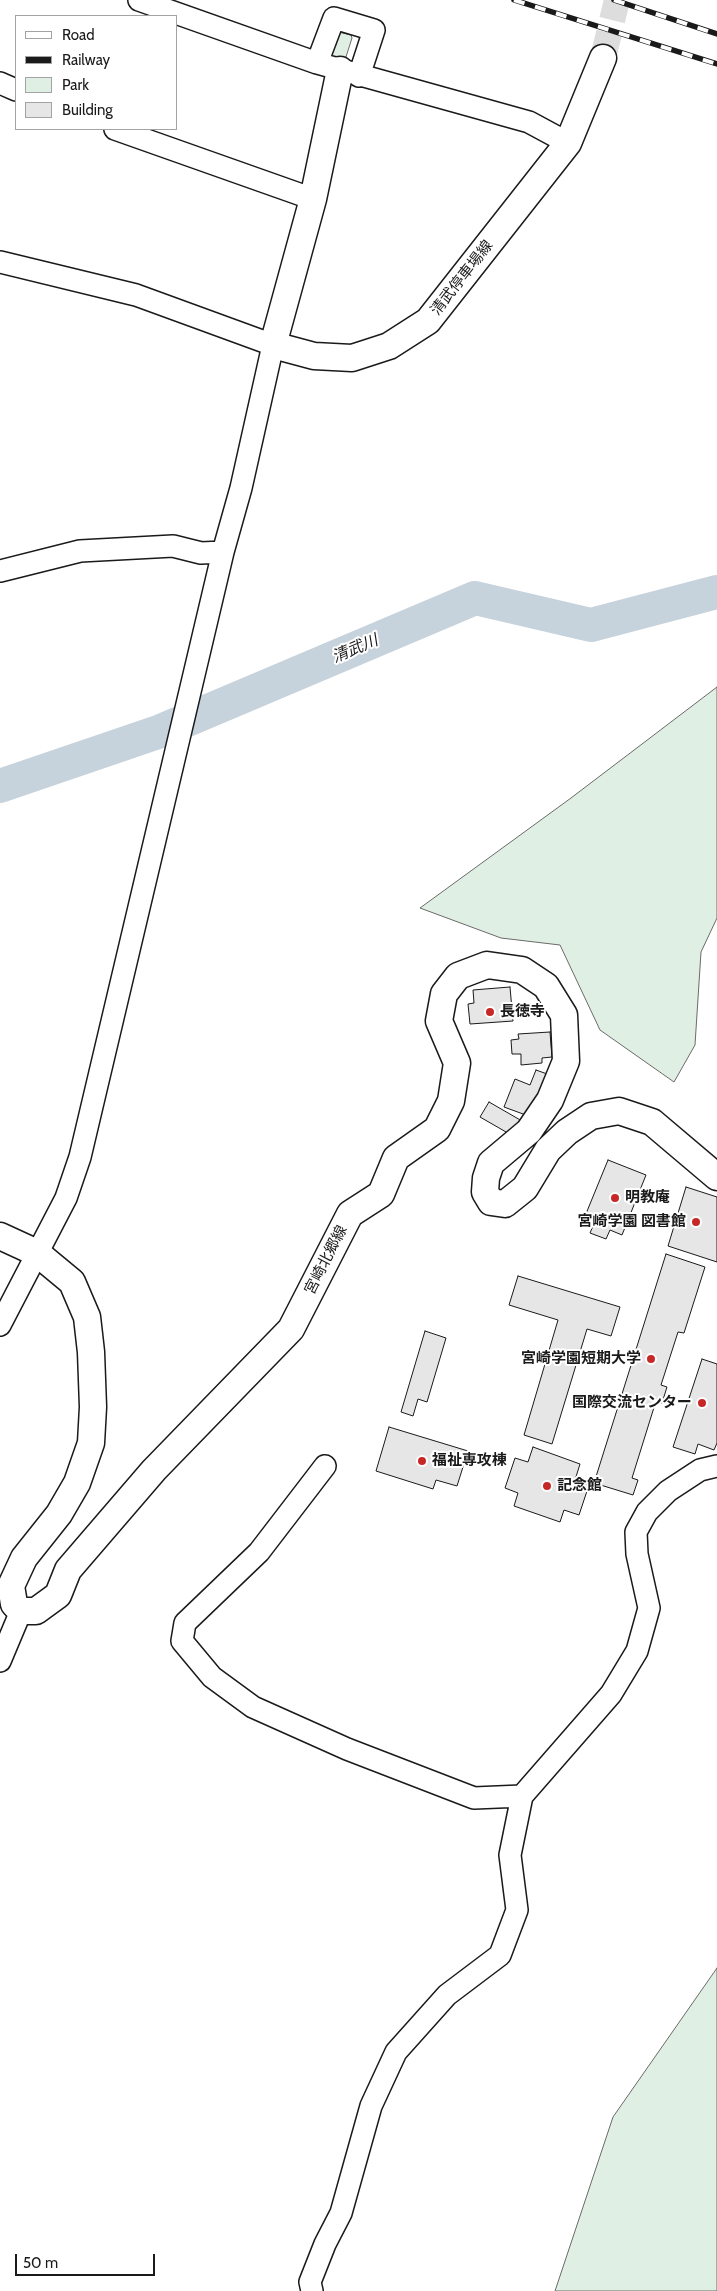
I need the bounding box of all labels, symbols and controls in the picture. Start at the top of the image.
legend [15,15,178,130]
text: Road [62,26,95,44]
text: Railway [62,51,110,69]
text: Park [62,76,89,94]
text: Building [62,101,113,119]
street label: 清武停車場線 [427,237,497,319]
water label: 清武川 [329,631,381,667]
place label: 長徳寺 [500,1003,545,1021]
marker: 長徳寺 [484,1006,496,1018]
place label: 明教庵 [625,1189,670,1207]
marker: 明教庵 [609,1192,621,1204]
place label: 宮崎学園 図書館 [578,1213,686,1231]
marker: 宮崎学園 図書館 [690,1216,702,1228]
street label: 宮崎北郷線 [301,1223,351,1297]
place label: 宮崎学園短期大学 [521,1350,641,1368]
marker: 宮崎学園短期大学 [645,1353,657,1365]
place label: 国際交流センター [572,1394,692,1412]
marker: 国際交流センター [696,1397,708,1409]
place label: 福祉専攻棟 [432,1452,507,1470]
marker: 福祉専攻棟 [416,1455,428,1467]
place label: 記念館 [557,1477,602,1495]
marker: 記念館 [541,1480,553,1492]
scale bar [18,2244,158,2276]
text: 50 m [23,2254,58,2272]

